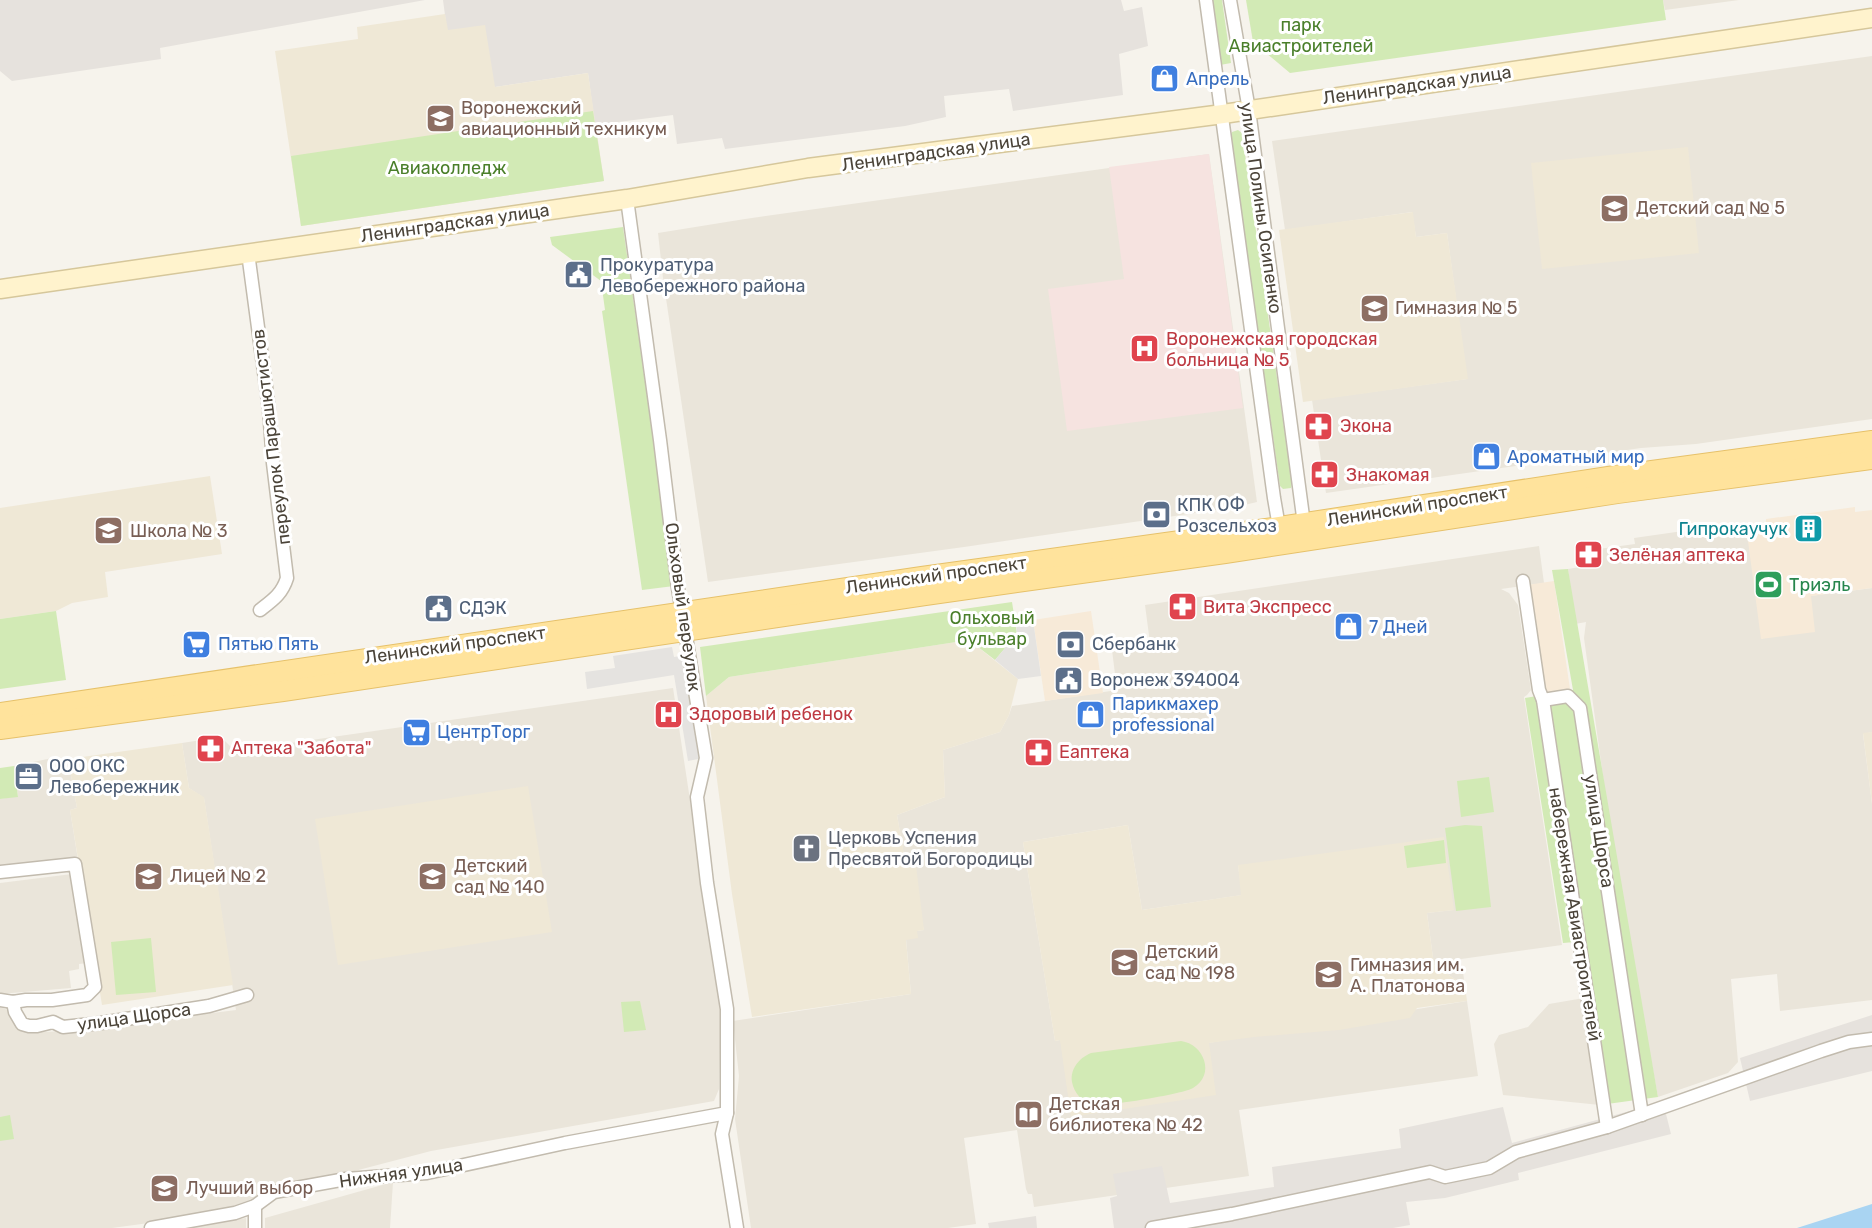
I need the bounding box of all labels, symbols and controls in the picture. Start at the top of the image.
park label: парк Авиастроителей [1229,14,1373,57]
street label: Ленинградская улица [1321,61,1513,109]
shop icon: Апрель [1149,63,1181,95]
place label: Апрель [1186,68,1249,90]
place label: Воронежский авиационный техникум [461,97,667,140]
street label: улица Полины Осипенко [1235,101,1287,315]
school or university icon: Воронежский авиационный техникум [424,102,456,134]
street label: Ленинградская улица [840,128,1032,176]
park label: Авиаколледж [388,157,506,179]
school or university icon: Детский сад № 5 [1599,192,1631,224]
place label: Детский сад № 5 [1636,197,1785,219]
street label: Ленинградская улица [359,199,551,247]
place label: Прокуратура Левобережного района [600,254,805,297]
public building icon: Прокуратура Левобережного района [563,259,595,291]
school or university icon: Гимназия № 5 [1358,292,1390,324]
place label: Гимназия № 5 [1395,297,1517,319]
street label: переулок Парашютистов [247,328,295,546]
place label: Воронежская городская больница № 5 [1166,328,1378,371]
hospital icon: Воронежская городская больница № 5 [1129,333,1161,365]
pharmacy icon: Экона [1303,410,1335,442]
place label: Экона [1340,415,1392,437]
shop icon: Ароматный мир [1470,441,1502,473]
place label: Ароматный мир [1507,446,1645,468]
pharmacy icon: Знакомая [1309,459,1341,491]
place label: Знакомая [1346,464,1430,486]
street label: Ленинский проспект [1325,481,1509,531]
place label: КПК ОФ Розсельхоз [1177,494,1277,537]
bank icon: КПК ОФ Розсельхоз [1140,499,1172,531]
building icon: Гипрокаучук [1793,513,1825,545]
school or university icon: Школа № 3 [93,515,125,547]
place label: Гипрокаучук [1679,518,1788,540]
place label: Школа № 3 [130,520,227,542]
street label: Ольховый переулок [660,521,706,693]
pharmacy icon: Зелёная аптека [1572,539,1604,571]
place label: Зелёная аптека [1609,544,1745,566]
street label: Ленинский проспект [844,551,1028,599]
sports icon: Триэль [1752,569,1784,601]
place label: Триэль [1789,574,1850,596]
pharmacy icon: Вита Экспресс [1166,591,1198,623]
public building icon: СДЭК [422,592,454,624]
place label: Вита Экспресс [1203,596,1332,618]
place label: СДЭК [459,597,507,619]
park label: Ольховый бульвар [949,607,1035,650]
shop icon: 7 Дней [1332,611,1364,643]
place label: 7 Дней [1369,616,1427,638]
street label: Ленинский проспект [363,621,547,669]
supermarket icon: Пятью Пять [181,628,213,660]
bank icon: Сбербанк [1055,628,1087,660]
place label: Пятью Пять [218,633,319,655]
place label: Сбербанк [1092,633,1177,655]
public building icon: Воронеж 394004 [1053,664,1085,696]
place label: Воронеж 394004 [1090,669,1240,691]
place label: Парикмахер professional [1112,693,1219,736]
hospital icon: Здоровый ребенок [652,698,684,730]
shop icon: Парикмахер professional [1075,698,1107,730]
place label: Здоровый ребенок [689,703,853,725]
supermarket icon: ЦентрТорг [400,716,432,748]
place label: ЦентрТорг [437,721,531,743]
pharmacy icon: Аптека "Забота" [194,732,226,764]
pharmacy icon: Еаптека [1022,736,1054,768]
place label: Аптека "Забота" [231,737,372,759]
place label: Еаптека [1059,741,1129,763]
place label: ООО ОКС Левобережник [49,755,180,798]
office icon: ООО ОКС Левобережник [12,760,44,792]
street label: улица Щорса [1579,773,1619,889]
street label: набережная Авиастроителей [1544,786,1606,1042]
place label: Церковь Успения Пресвятой Богородицы [828,827,1033,870]
church icon: Церковь Успения Пресвятой Богородицы [791,832,823,864]
place label: Детский сад № 140 [454,855,545,898]
school or university icon: Лицей № 2 [133,860,165,892]
school or university icon: Детский сад № 140 [417,860,449,892]
place label: Лицей № 2 [170,865,266,887]
place label: Детский сад № 198 [1145,941,1235,984]
school or university icon: Детский сад № 198 [1108,946,1140,978]
place label: Гимназия им. А. Платонова [1350,954,1465,997]
school or university icon: Гимназия им. А. Платонова [1313,959,1345,991]
street label: улица Щорса [76,998,192,1036]
place label: Детская библиотека № 42 [1049,1093,1203,1136]
library icon: Детская библиотека № 42 [1012,1098,1044,1130]
street label: Нижняя улица [338,1153,464,1193]
school or university icon: Лучший выбор [149,1172,181,1204]
place label: Лучший выбор [186,1177,313,1199]

